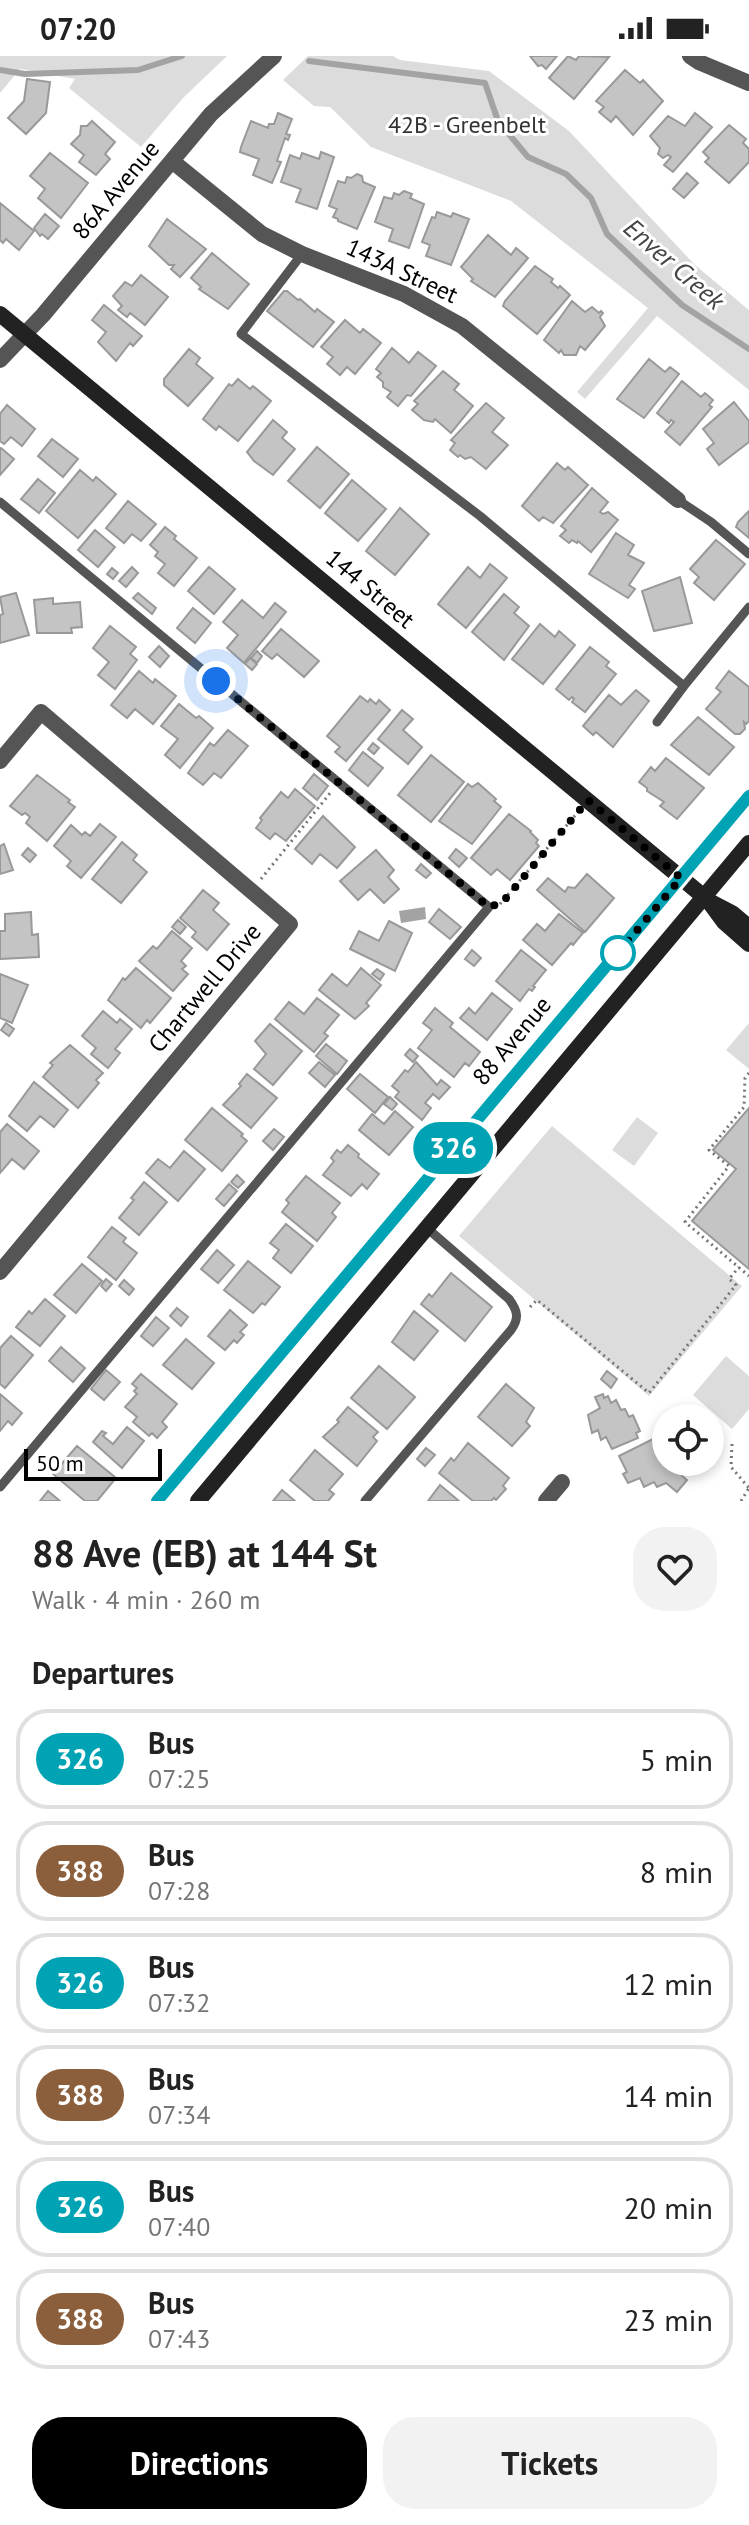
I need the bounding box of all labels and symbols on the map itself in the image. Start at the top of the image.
park label: 42B - Greenbelt [388,109,546,140]
street label: 86A Avenue [65,134,166,246]
water label: Enver Creek [617,211,733,317]
street label: 143A Street [341,231,463,310]
street label: 144 Street [319,542,421,635]
your location [196,661,236,701]
street label: Chartwell Drive [141,917,268,1059]
unlabelled marker [601,936,635,970]
street label: 88 Avenue [465,990,558,1092]
line badge: 326 [407,1122,499,1174]
scale bar [24,1445,162,1481]

